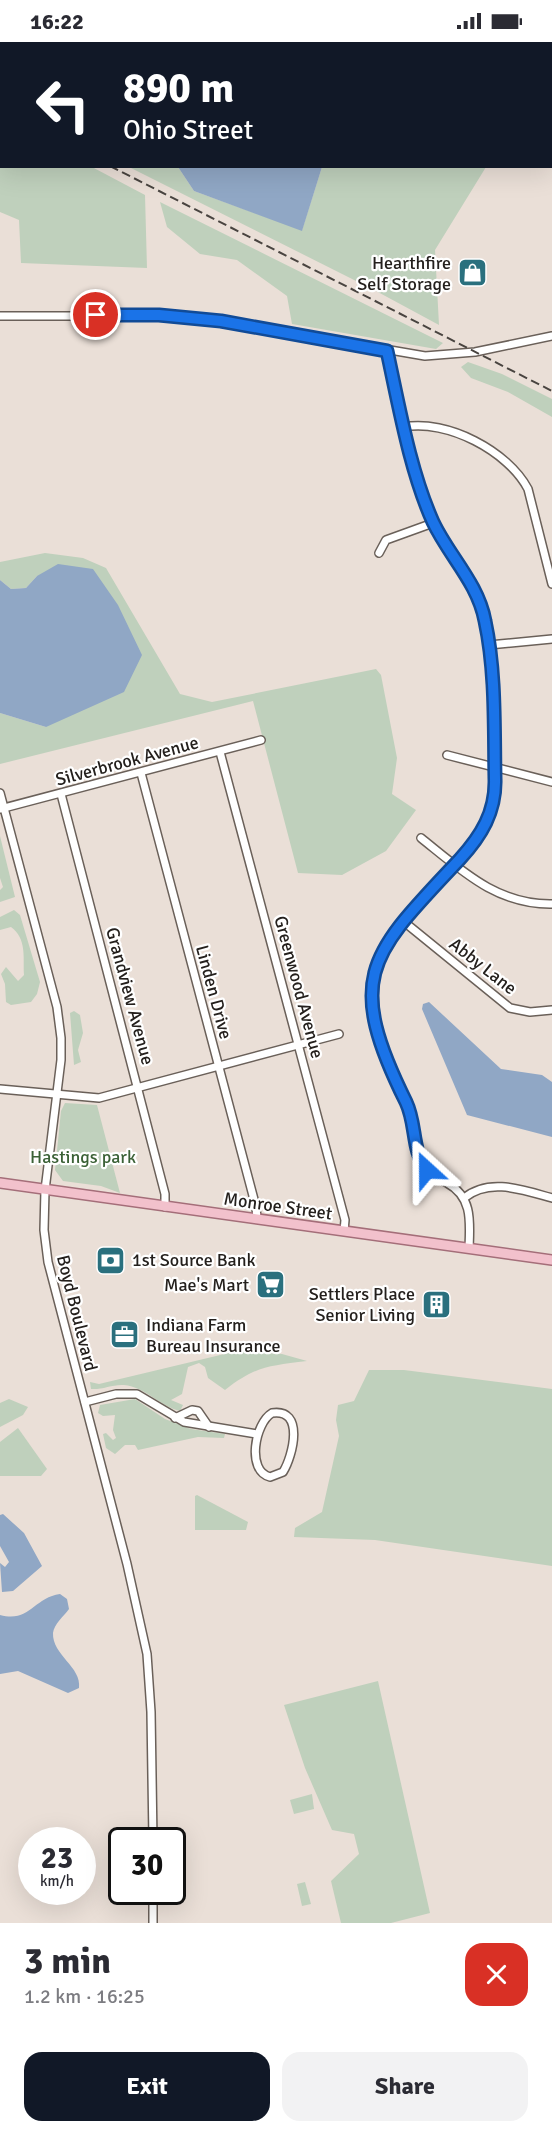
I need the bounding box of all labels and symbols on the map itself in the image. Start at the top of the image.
place label: Hearthfire Self Storage [357,252,451,295]
shop icon: Hearthfire Self Storage [456,257,488,289]
pin [70,289,121,340]
street label: Silverbrook Avenue [53,731,201,791]
street label: Greenwood Avenue [269,913,329,1061]
street label: Grandview Avenue [101,925,159,1067]
street label: Abby Lane [445,933,521,999]
street label: Linden Drive [191,943,237,1041]
position arrow [395,1138,459,1202]
park label: Hastings park [30,1146,136,1168]
street label: Monroe Street [222,1188,334,1224]
bank icon: 1st Source Bank [95,1244,127,1276]
place label: 1st Source Bank [132,1249,256,1271]
street label: Boyd Boulevard [52,1253,102,1373]
supermarket icon: Mae's Mart [254,1269,286,1301]
place label: Mae's Mart [164,1274,249,1296]
place label: Settlers Place Senior Living [309,1283,415,1326]
building icon: Settlers Place Senior Living [420,1288,452,1320]
place label: Indiana Farm Bureau Insurance [146,1314,281,1357]
office icon: Indiana Farm Bureau Insurance [109,1319,141,1351]
speed limit sign: 30 [108,1827,186,1905]

